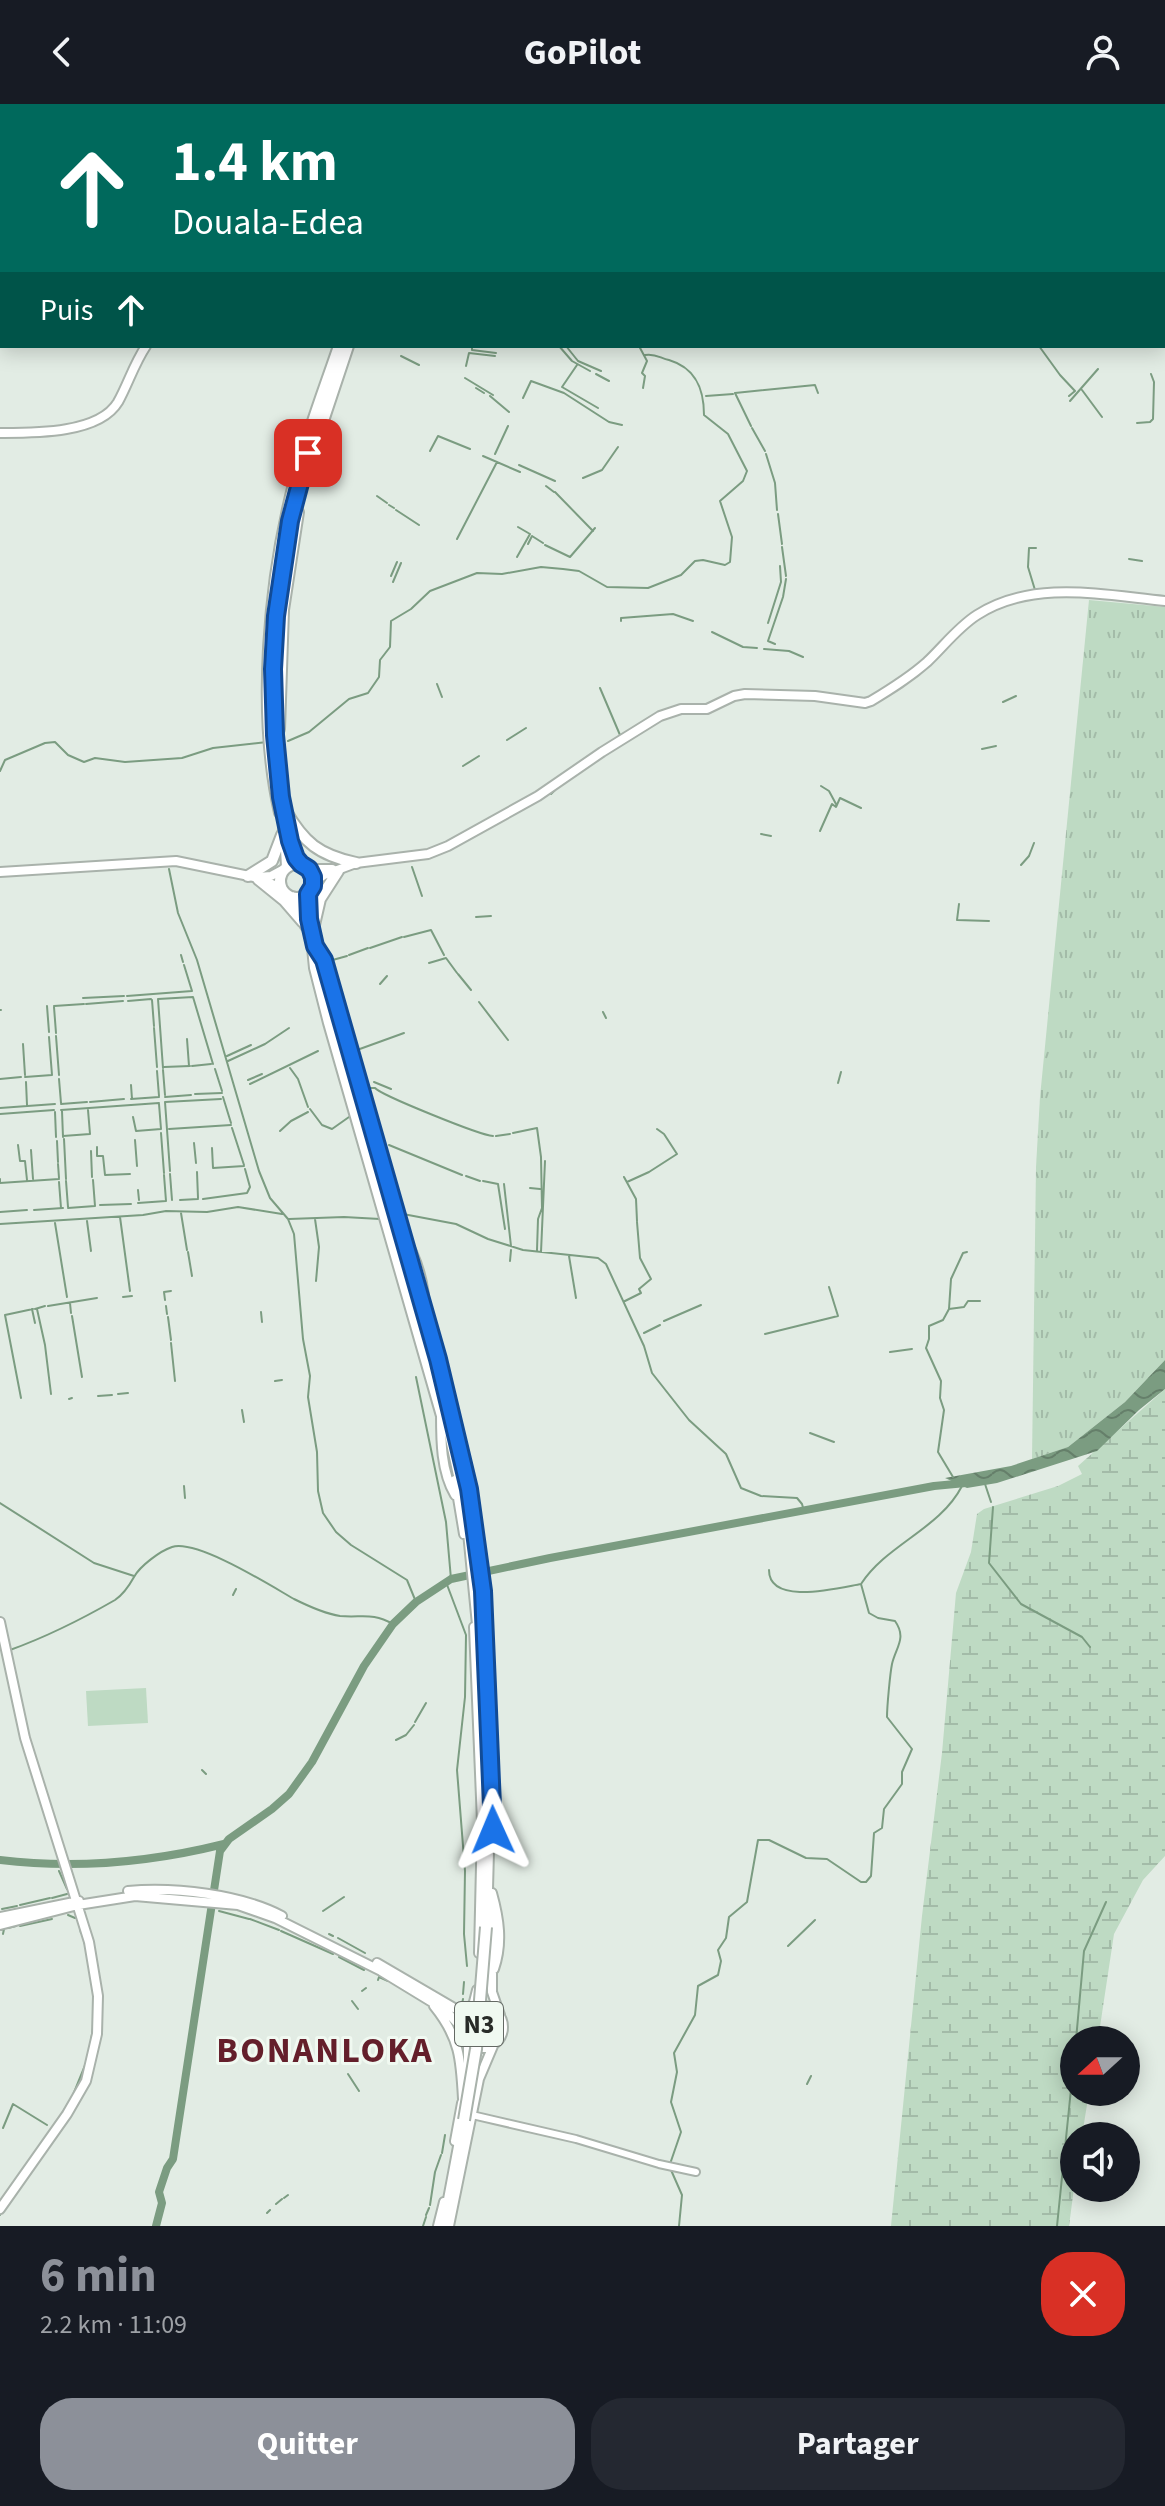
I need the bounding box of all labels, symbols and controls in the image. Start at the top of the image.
text: GoPilot [524,27,641,78]
icon: back [40,30,84,74]
icon: person [1081,30,1125,74]
text: 1.4 km [172,123,338,202]
icon: ahead [40,136,144,240]
text: Douala-Edea [172,197,364,248]
icon: ahead [109,288,153,332]
text: Puis [40,289,93,332]
pin [274,419,342,487]
icon: arrive [286,431,330,475]
position arrow [451,1788,535,1872]
road number: N3 [455,2002,503,2046]
district label: BONANLOKA [216,2025,434,2076]
north arrow [1060,2026,1140,2106]
map controls [1060,2026,1140,2202]
button: sound [1060,2122,1140,2202]
text: 6 min [40,2242,157,2310]
button: close [1041,2252,1125,2336]
text: 2.2 km · 11:09 [40,2306,187,2343]
button: Quitter [40,2398,575,2490]
button: Partager [591,2398,1125,2490]

